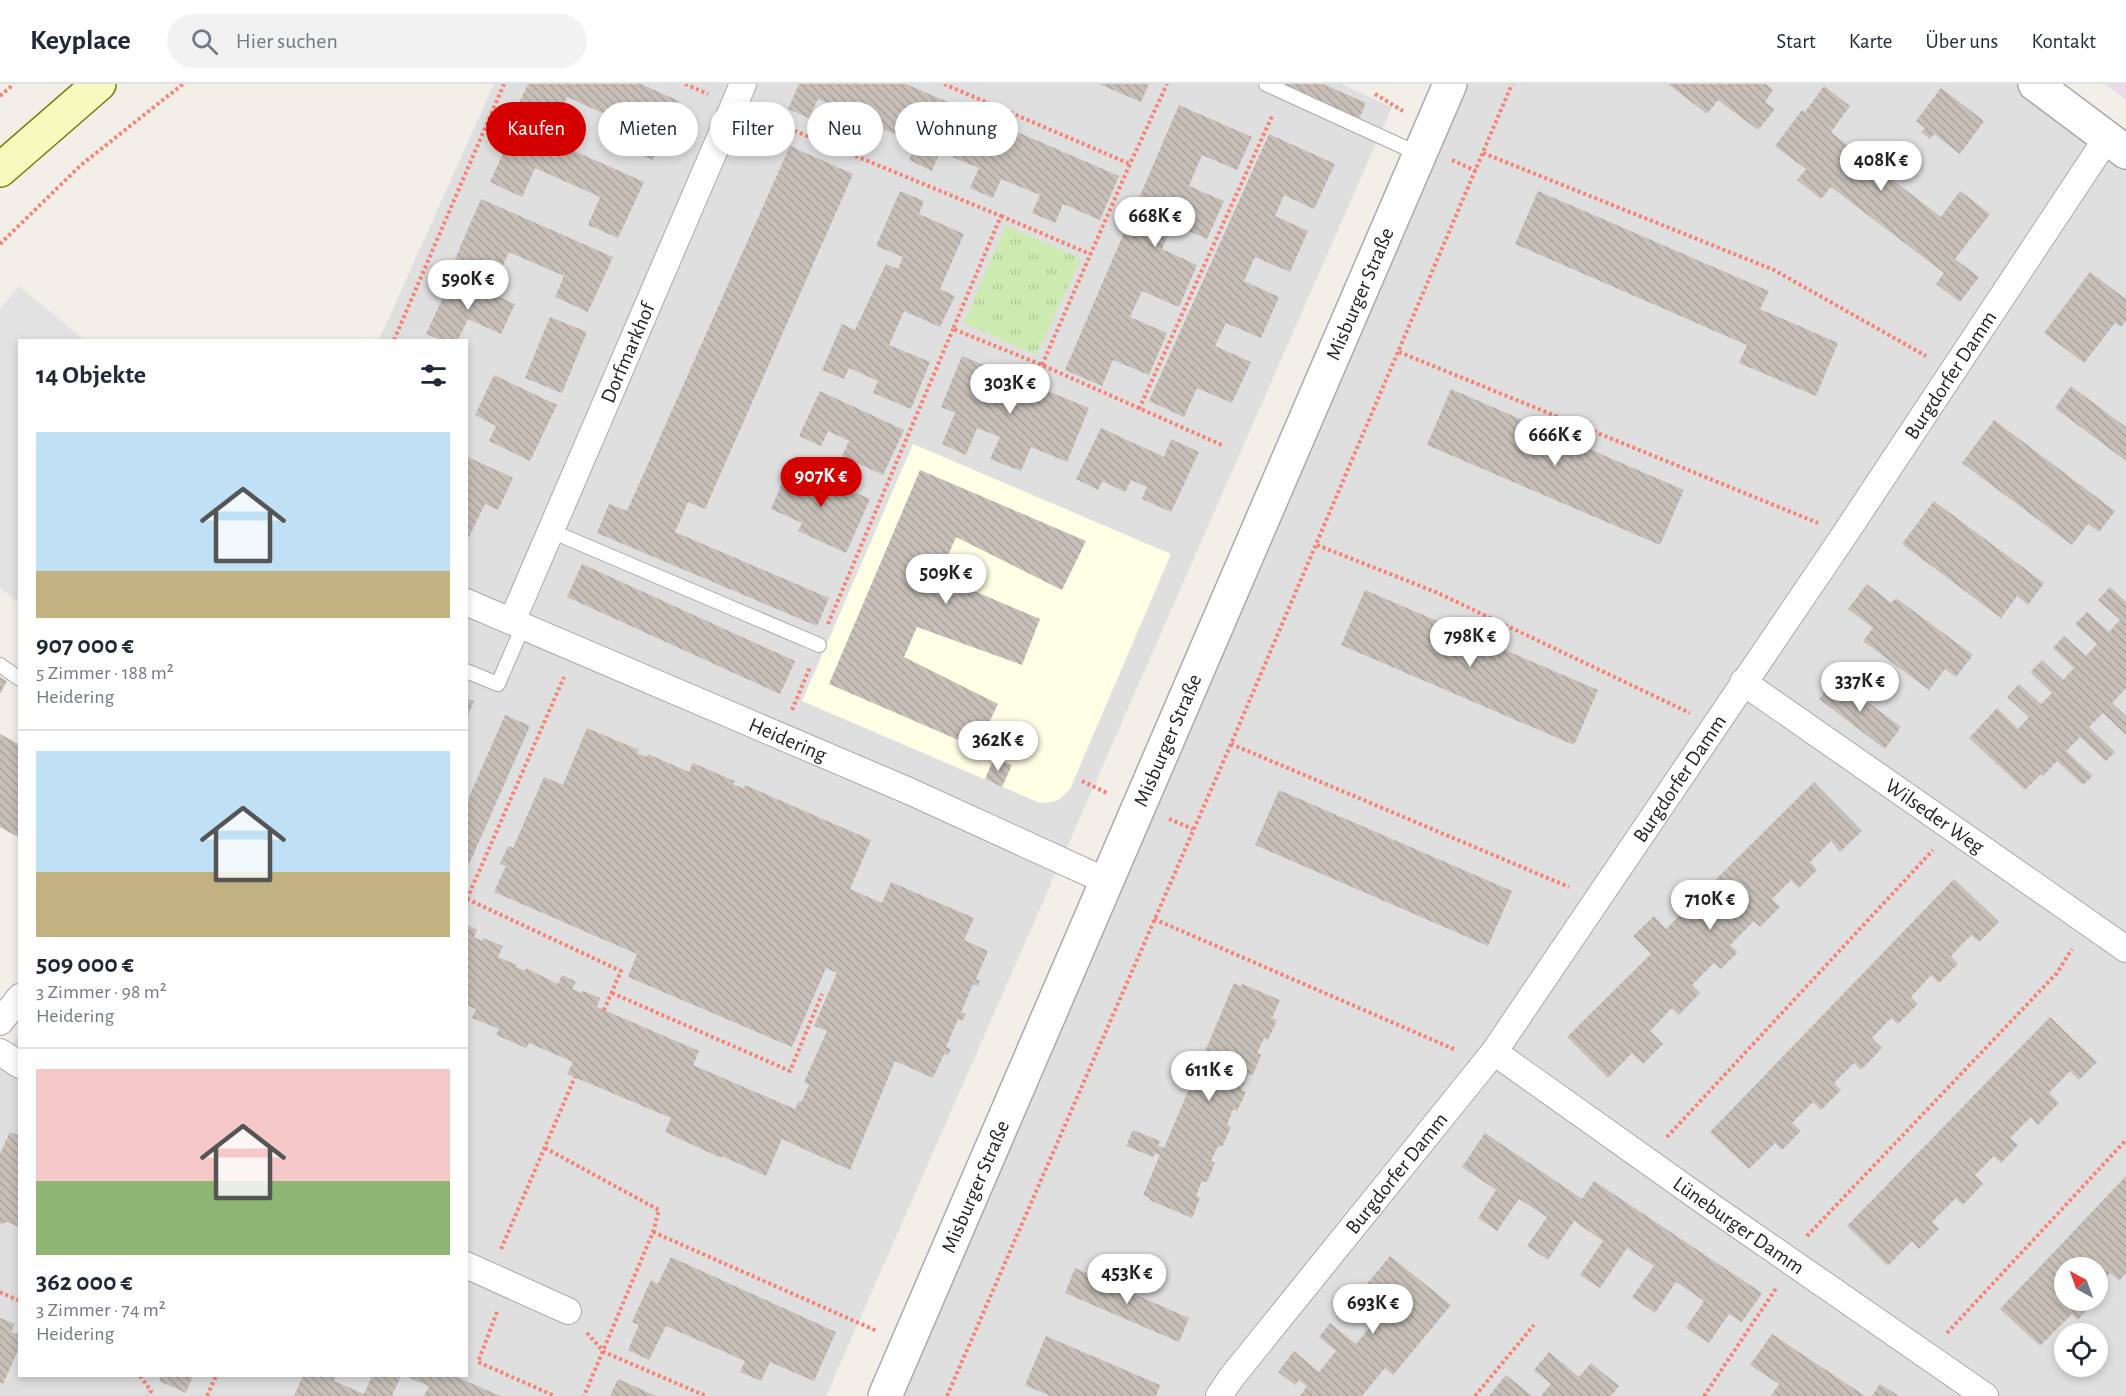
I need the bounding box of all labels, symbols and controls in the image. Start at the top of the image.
search box [167,14,587,68]
icon: search [188,25,221,58]
text: Keyplace [30,27,131,55]
text: Hier suchen [236,30,338,52]
text: Start [1776,31,1816,52]
text: Karte [1849,31,1892,52]
text: Über uns [1925,31,1998,52]
text: Kontakt [2031,31,2096,52]
chip: Kaufen [486,102,586,156]
chip: Mieten [598,102,698,156]
chip: Filter [710,102,795,156]
chip: Neu [807,102,883,156]
chip: Wohnung [895,102,1018,156]
pin: 408K € [1832,141,1930,192]
text: 408K € [1854,150,1908,170]
pin: 668K € [1106,197,1204,248]
text: 668K € [1128,206,1182,226]
street label: Misburger Straße [1322,224,1397,363]
pin: 590K € [419,260,517,311]
text: 590K € [442,269,494,289]
street label: Dorfmarkhof [597,298,659,406]
street label: Burgdorfer Damm [1900,307,2000,443]
icon: filters [417,359,450,392]
text: 14 Objekte [36,362,146,388]
pin: 303K € [961,364,1059,415]
text: 303K € [984,373,1036,393]
pin: 666K € [1506,416,1604,467]
text: 666K € [1528,425,1582,445]
pin: 907K € [772,457,870,508]
text: 907K € [795,466,847,486]
icon: home [189,471,297,579]
pin: 509K € [897,554,995,605]
text: 509K € [920,563,972,583]
pin: 798K € [1421,617,1519,668]
text: 798K € [1444,626,1496,646]
text: 907 000 € [36,632,134,658]
pin: 337K € [1811,662,1909,713]
text: 5 Zimmer · 188 m² [36,663,174,683]
street label: Misburger Straße [1130,671,1205,810]
text: 337K € [1835,671,1885,691]
text: Heidering [36,687,114,707]
street label: Burgdorfer Damm [1629,711,1730,846]
street label: Heidering [746,714,831,765]
pin: 362K € [949,721,1047,772]
text: 362K € [972,730,1024,750]
street label: Wilseder Weg [1882,774,1989,858]
icon: home [189,790,297,898]
pin: 710K € [1661,880,1759,931]
text: 710K € [1685,889,1735,909]
text: 509 000 € [36,951,134,977]
text: 3 Zimmer · 98 m² [36,982,167,1002]
text: Heidering [36,1006,114,1026]
pin: 611K € [1160,1051,1258,1102]
text: 611K € [1185,1060,1233,1080]
icon: home [189,1108,297,1216]
street label: Burgdorfer Damm [1341,1108,1451,1238]
street label: Misburger Straße [937,1117,1013,1256]
street label: Lüneburger Damm [1670,1172,1808,1278]
pin: 453K € [1078,1254,1176,1305]
north arrow [2054,1257,2108,1311]
map controls [2054,1257,2108,1377]
text: 453K € [1101,1263,1153,1283]
text: 362 000 € [36,1269,133,1295]
pin: 693K € [1324,1284,1422,1335]
text: 693K € [1347,1293,1399,1313]
text: 3 Zimmer · 74 m² [36,1300,166,1320]
button: locate [2054,1323,2108,1377]
text: Heidering [36,1324,114,1344]

